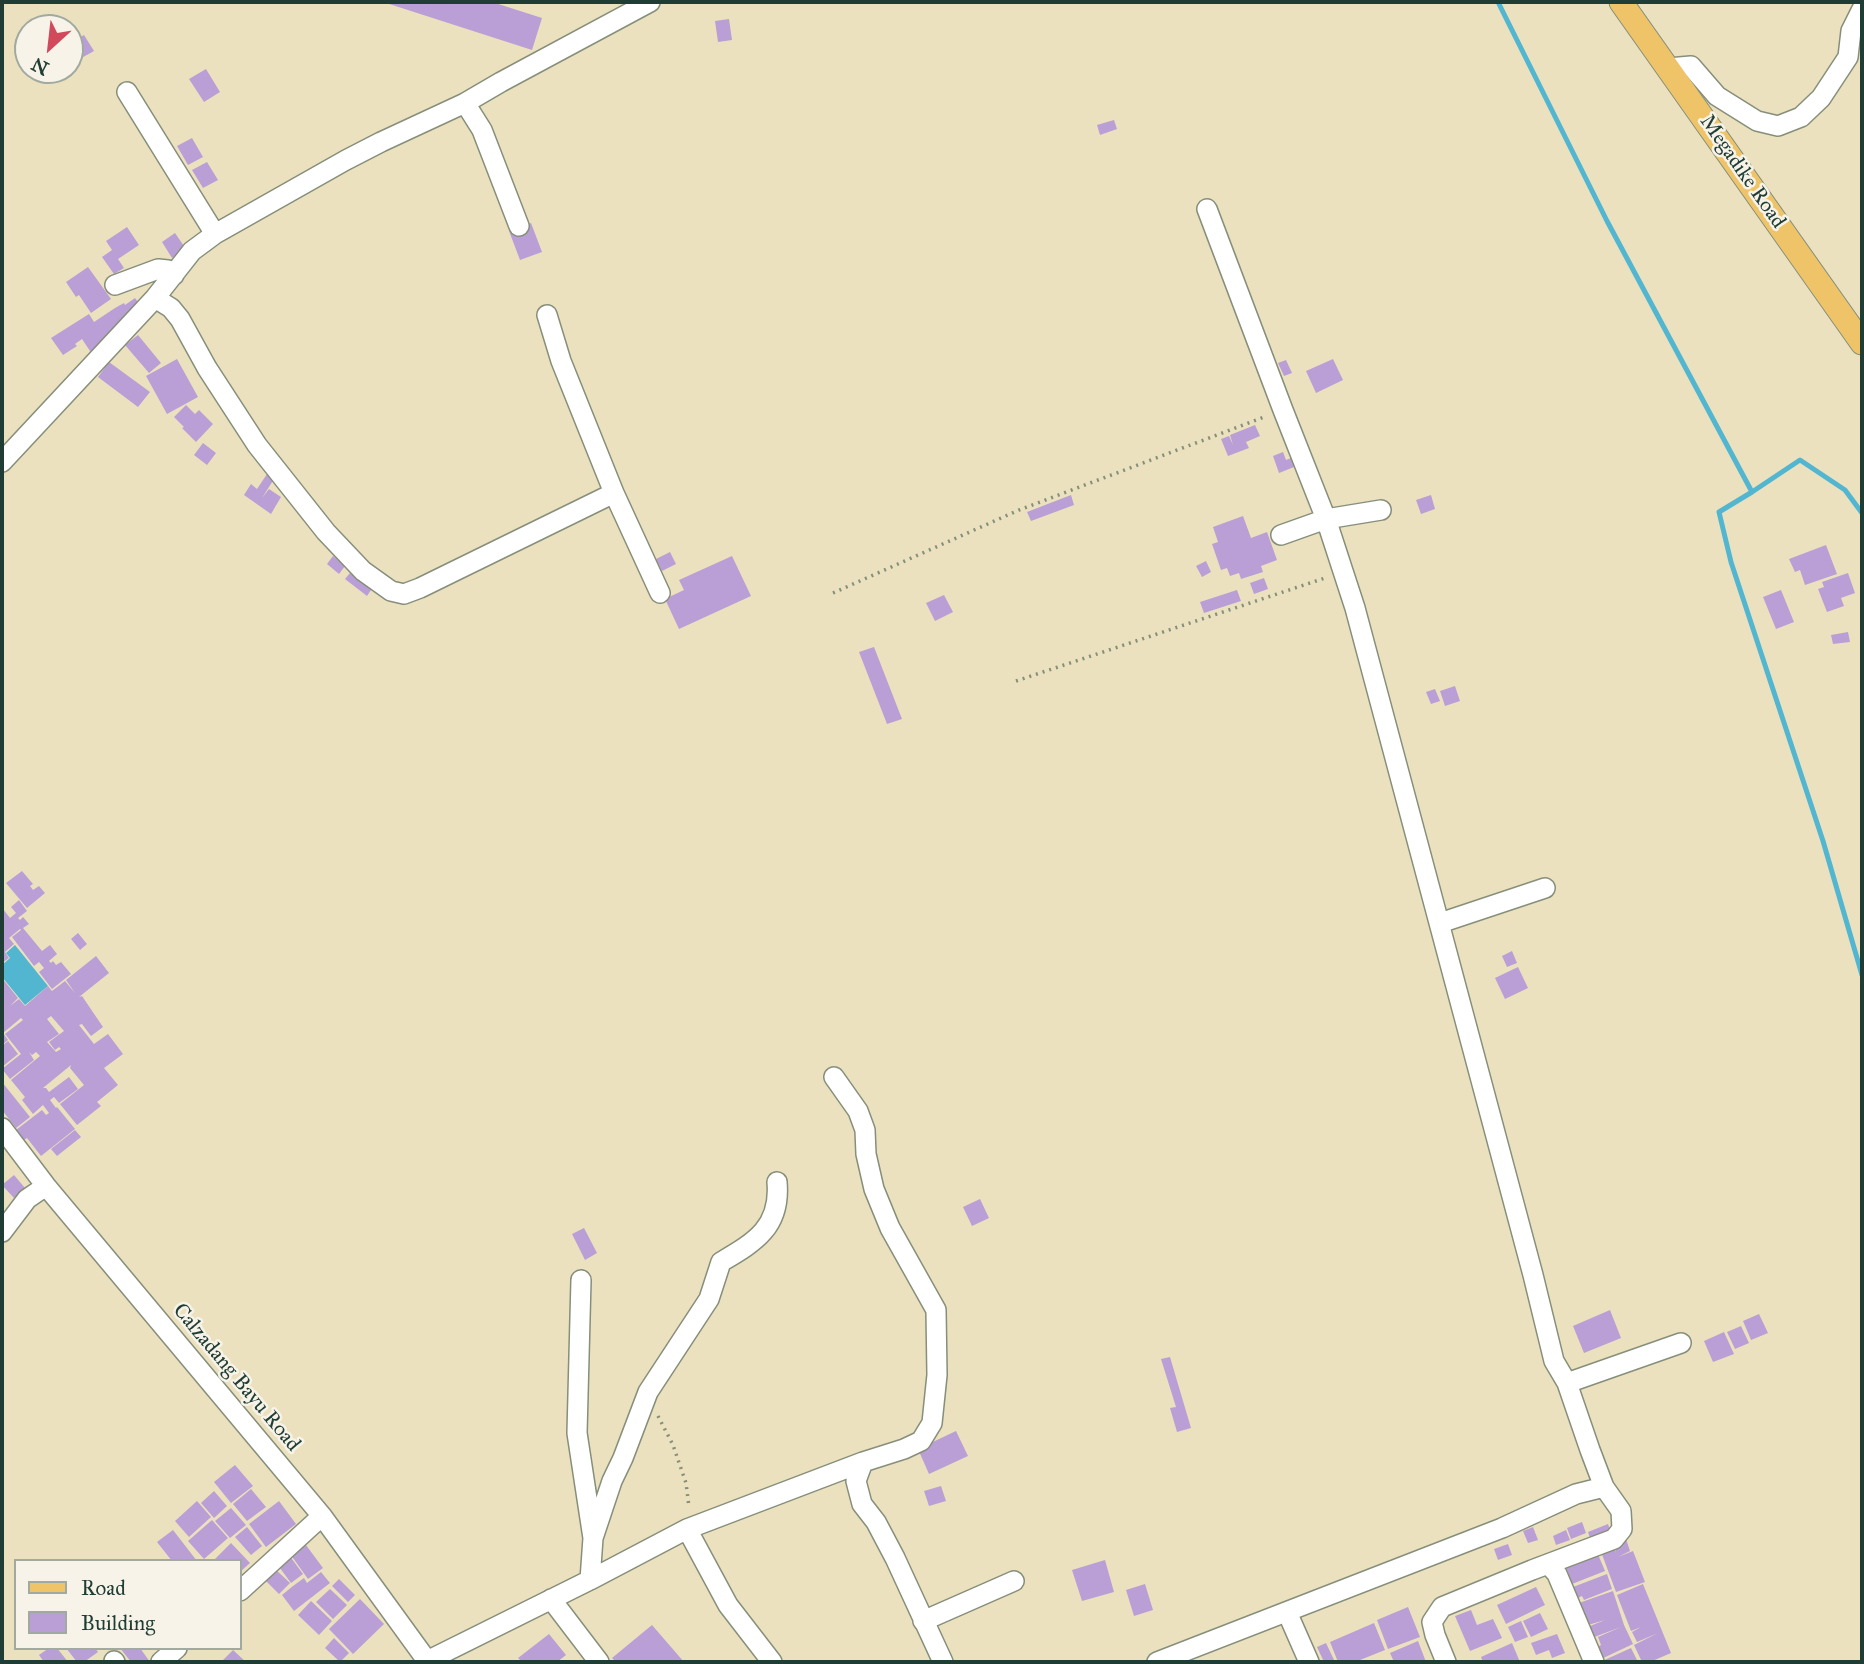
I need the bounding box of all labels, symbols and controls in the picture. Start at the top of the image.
north arrow [14,14,84,84]
text: N [28,52,53,80]
street label: Megadike Road [1694,110,1790,234]
street label: Calzadang Bayu Road [167,1299,305,1457]
legend [14,1559,242,1650]
text: Road [81,1575,126,1601]
text: Building [81,1610,155,1636]

